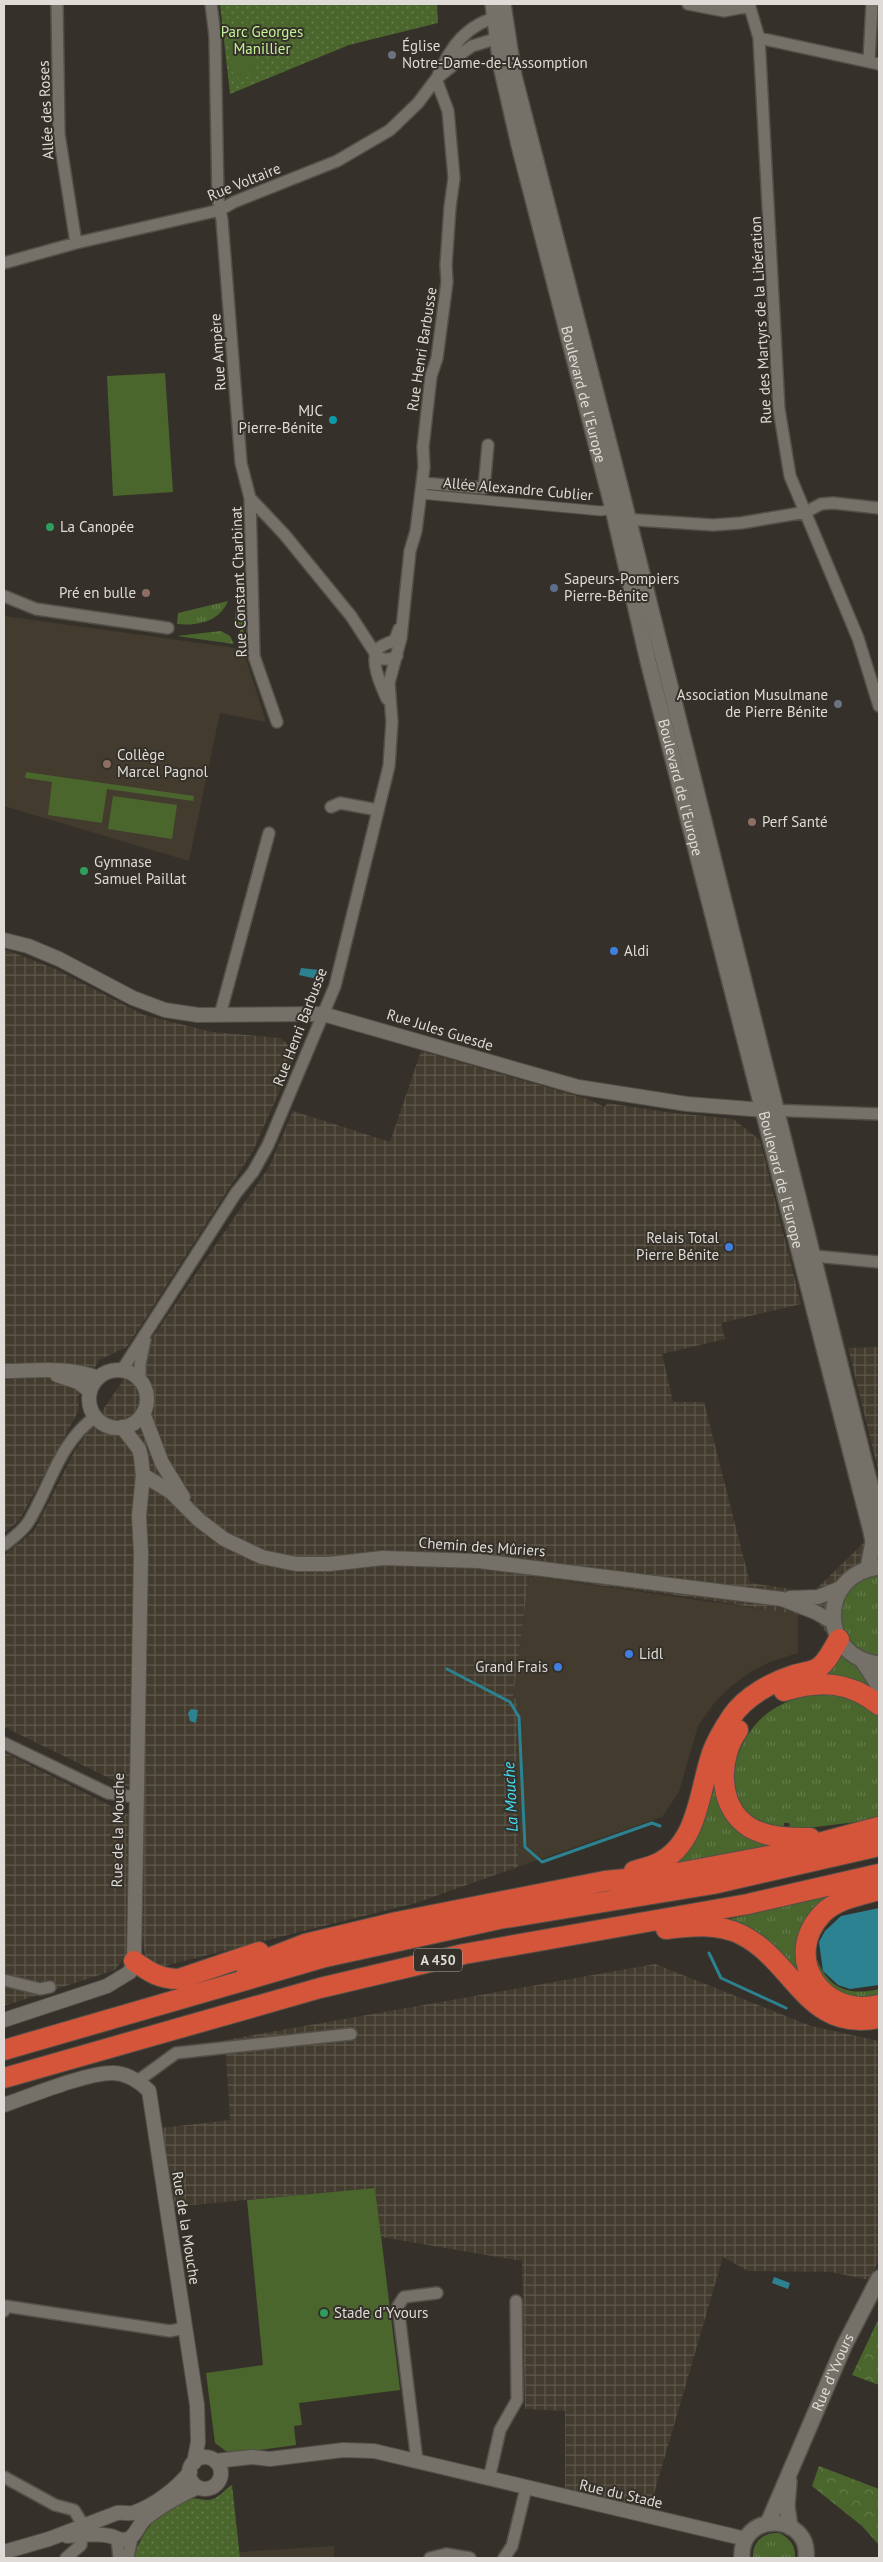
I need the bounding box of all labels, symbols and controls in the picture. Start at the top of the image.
park label: Parc Georges Manillier [221,22,303,58]
place label: Église Notre-Dame-de-l'Assomption [402,36,588,72]
marker: Église Notre-Dame-de-l'Assomption [386,49,398,61]
street label: Allée des Roses [33,60,58,160]
street label: Rue Voltaire [204,158,283,205]
street label: Rue des Martyrs de la Libération [746,216,775,424]
street label: Rue Henri Barbusse [402,286,441,412]
street label: Rue Ampère [205,313,230,391]
street label: Boulevard de l'Europe [557,324,611,465]
place label: MJC Pierre-Bénite [239,401,323,437]
marker: MJC Pierre-Bénite [327,414,339,426]
street label: Allée Alexandre Cublier [442,472,594,505]
street label: Rue Constant Charbinat [226,506,251,658]
place label: La Canopée [60,517,134,536]
marker: La Canopée [44,521,56,533]
place label: Sapeurs-Pompiers Pierre-Bénite [564,569,679,605]
marker: Sapeurs-Pompiers Pierre-Bénite [548,582,560,594]
place label: Pré en bulle [59,583,136,602]
marker: Pré en bulle [140,587,152,599]
place label: Association Musulmane de Pierre Bénite [677,685,828,721]
marker: Association Musulmane de Pierre Bénite [832,698,844,710]
street label: Boulevard de l'Europe [654,717,707,858]
place label: Collège Marcel Pagnol [117,745,208,781]
marker: Collège Marcel Pagnol [101,758,113,770]
place label: Perf Santé [762,812,828,831]
marker: Perf Santé [746,816,758,828]
place label: Gymnase Samuel Paillat [94,852,186,888]
marker: Gymnase Samuel Paillat [78,865,90,877]
place label: Aldi [624,941,649,960]
marker: Aldi [608,945,620,957]
street label: Rue Henri Barbusse [268,965,331,1089]
street label: Rue Jules Guesde [385,1004,496,1055]
street label: Boulevard de l'Europe [755,1109,808,1250]
place label: Relais Total Pierre Bénite [636,1228,720,1264]
marker: Relais Total Pierre Bénite [723,1241,735,1253]
street label: Chemin des Mûriers [418,1533,546,1560]
place label: Lidl [639,1644,664,1663]
marker: Lidl [623,1648,635,1660]
place label: Grand Frais [475,1657,548,1676]
marker: Grand Frais [552,1661,564,1673]
water label: La Mouche [498,1761,522,1833]
street label: Rue de la Mouche [107,1773,128,1887]
road number: A 450 [414,1948,462,1972]
street label: Rue de la Mouche [168,2170,205,2286]
place label: Stade d'Yvours [334,2303,428,2322]
marker: Stade d'Yvours [318,2307,330,2319]
street label: Rue d'Yvours [807,2330,858,2414]
street label: Rue du Stade [578,2475,665,2512]

